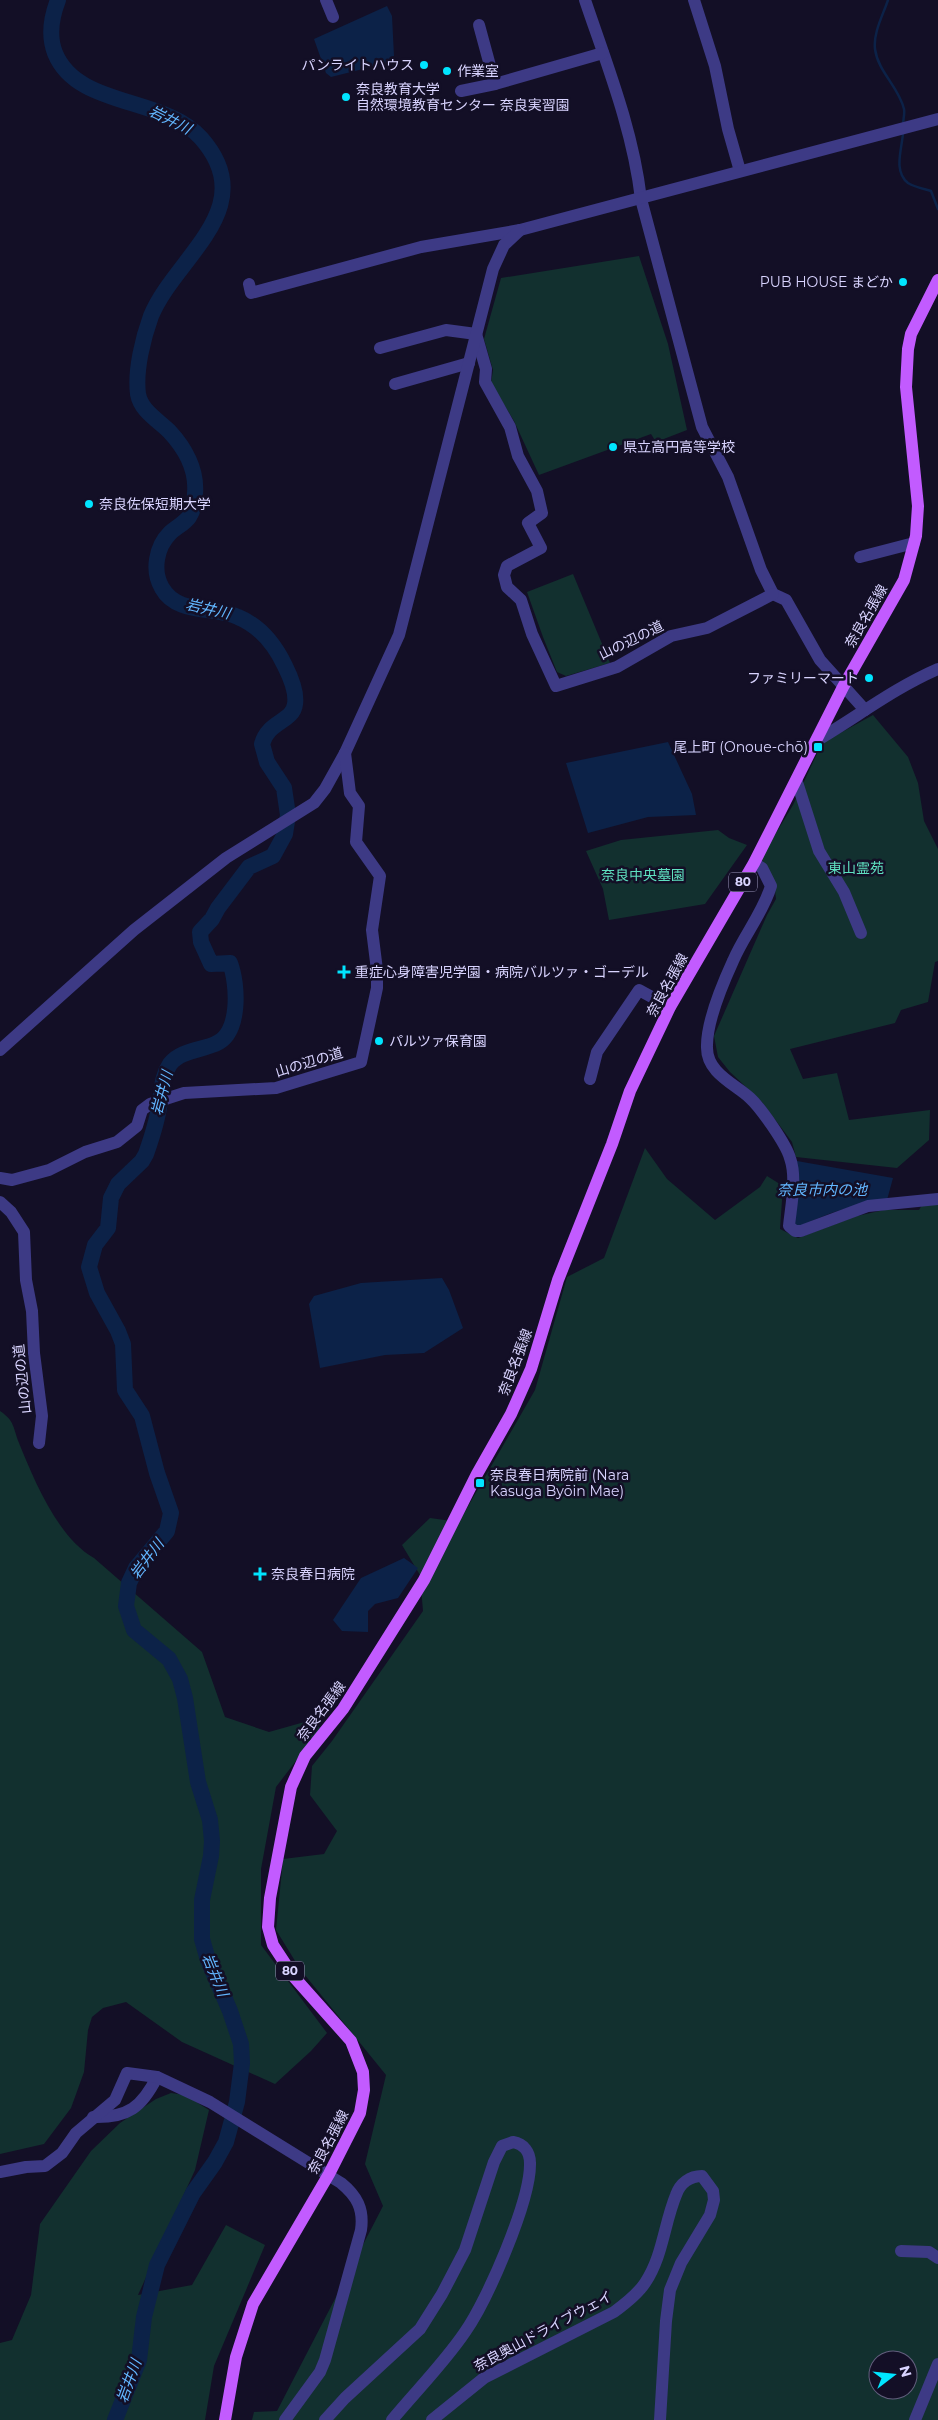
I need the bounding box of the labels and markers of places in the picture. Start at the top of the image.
place label: パンライトハウス [301,56,414,74]
marker: パンライトハウス [418,59,430,71]
place label: 作業室 [457,62,499,80]
marker: 作業室 [441,65,453,77]
place label: 奈良教育大学 自然環境教育センター 奈良実習園 [356,80,570,114]
marker: 奈良教育大学 自然環境教育センター 奈良実習園 [340,91,352,103]
place label: PUB HOUSE まどか [760,273,893,291]
marker: PUB HOUSE まどか [897,276,909,288]
place label: 県立高円高等学校 [623,438,735,456]
marker: 県立高円高等学校 [607,441,619,453]
place label: 奈良佐保短期大学 [99,495,211,513]
marker: 奈良佐保短期大学 [83,498,95,510]
place label: ファミリーマート [747,669,859,687]
marker: ファミリーマート [863,672,875,684]
place label: 尾上町 (Onoue-chō) [674,738,808,756]
marker: 尾上町 (Onoue-chō) [812,741,824,753]
place label: 重症心身障害児学園・病院バルツァ・ゴーデル [355,963,649,981]
marker: 重症心身障害児学園・病院バルツァ・ゴーデル [337,965,351,979]
place label: パルツァ保育園 [389,1032,487,1050]
marker: パルツァ保育園 [373,1035,385,1047]
place label: 奈良春日病院前 (Nara Kasuga Byōin Mae) [490,1466,629,1500]
marker: 奈良春日病院前 (Nara Kasuga Byōin Mae) [474,1477,486,1489]
place label: 奈良春日病院 [271,1565,355,1583]
marker: 奈良春日病院 [253,1567,267,1581]

